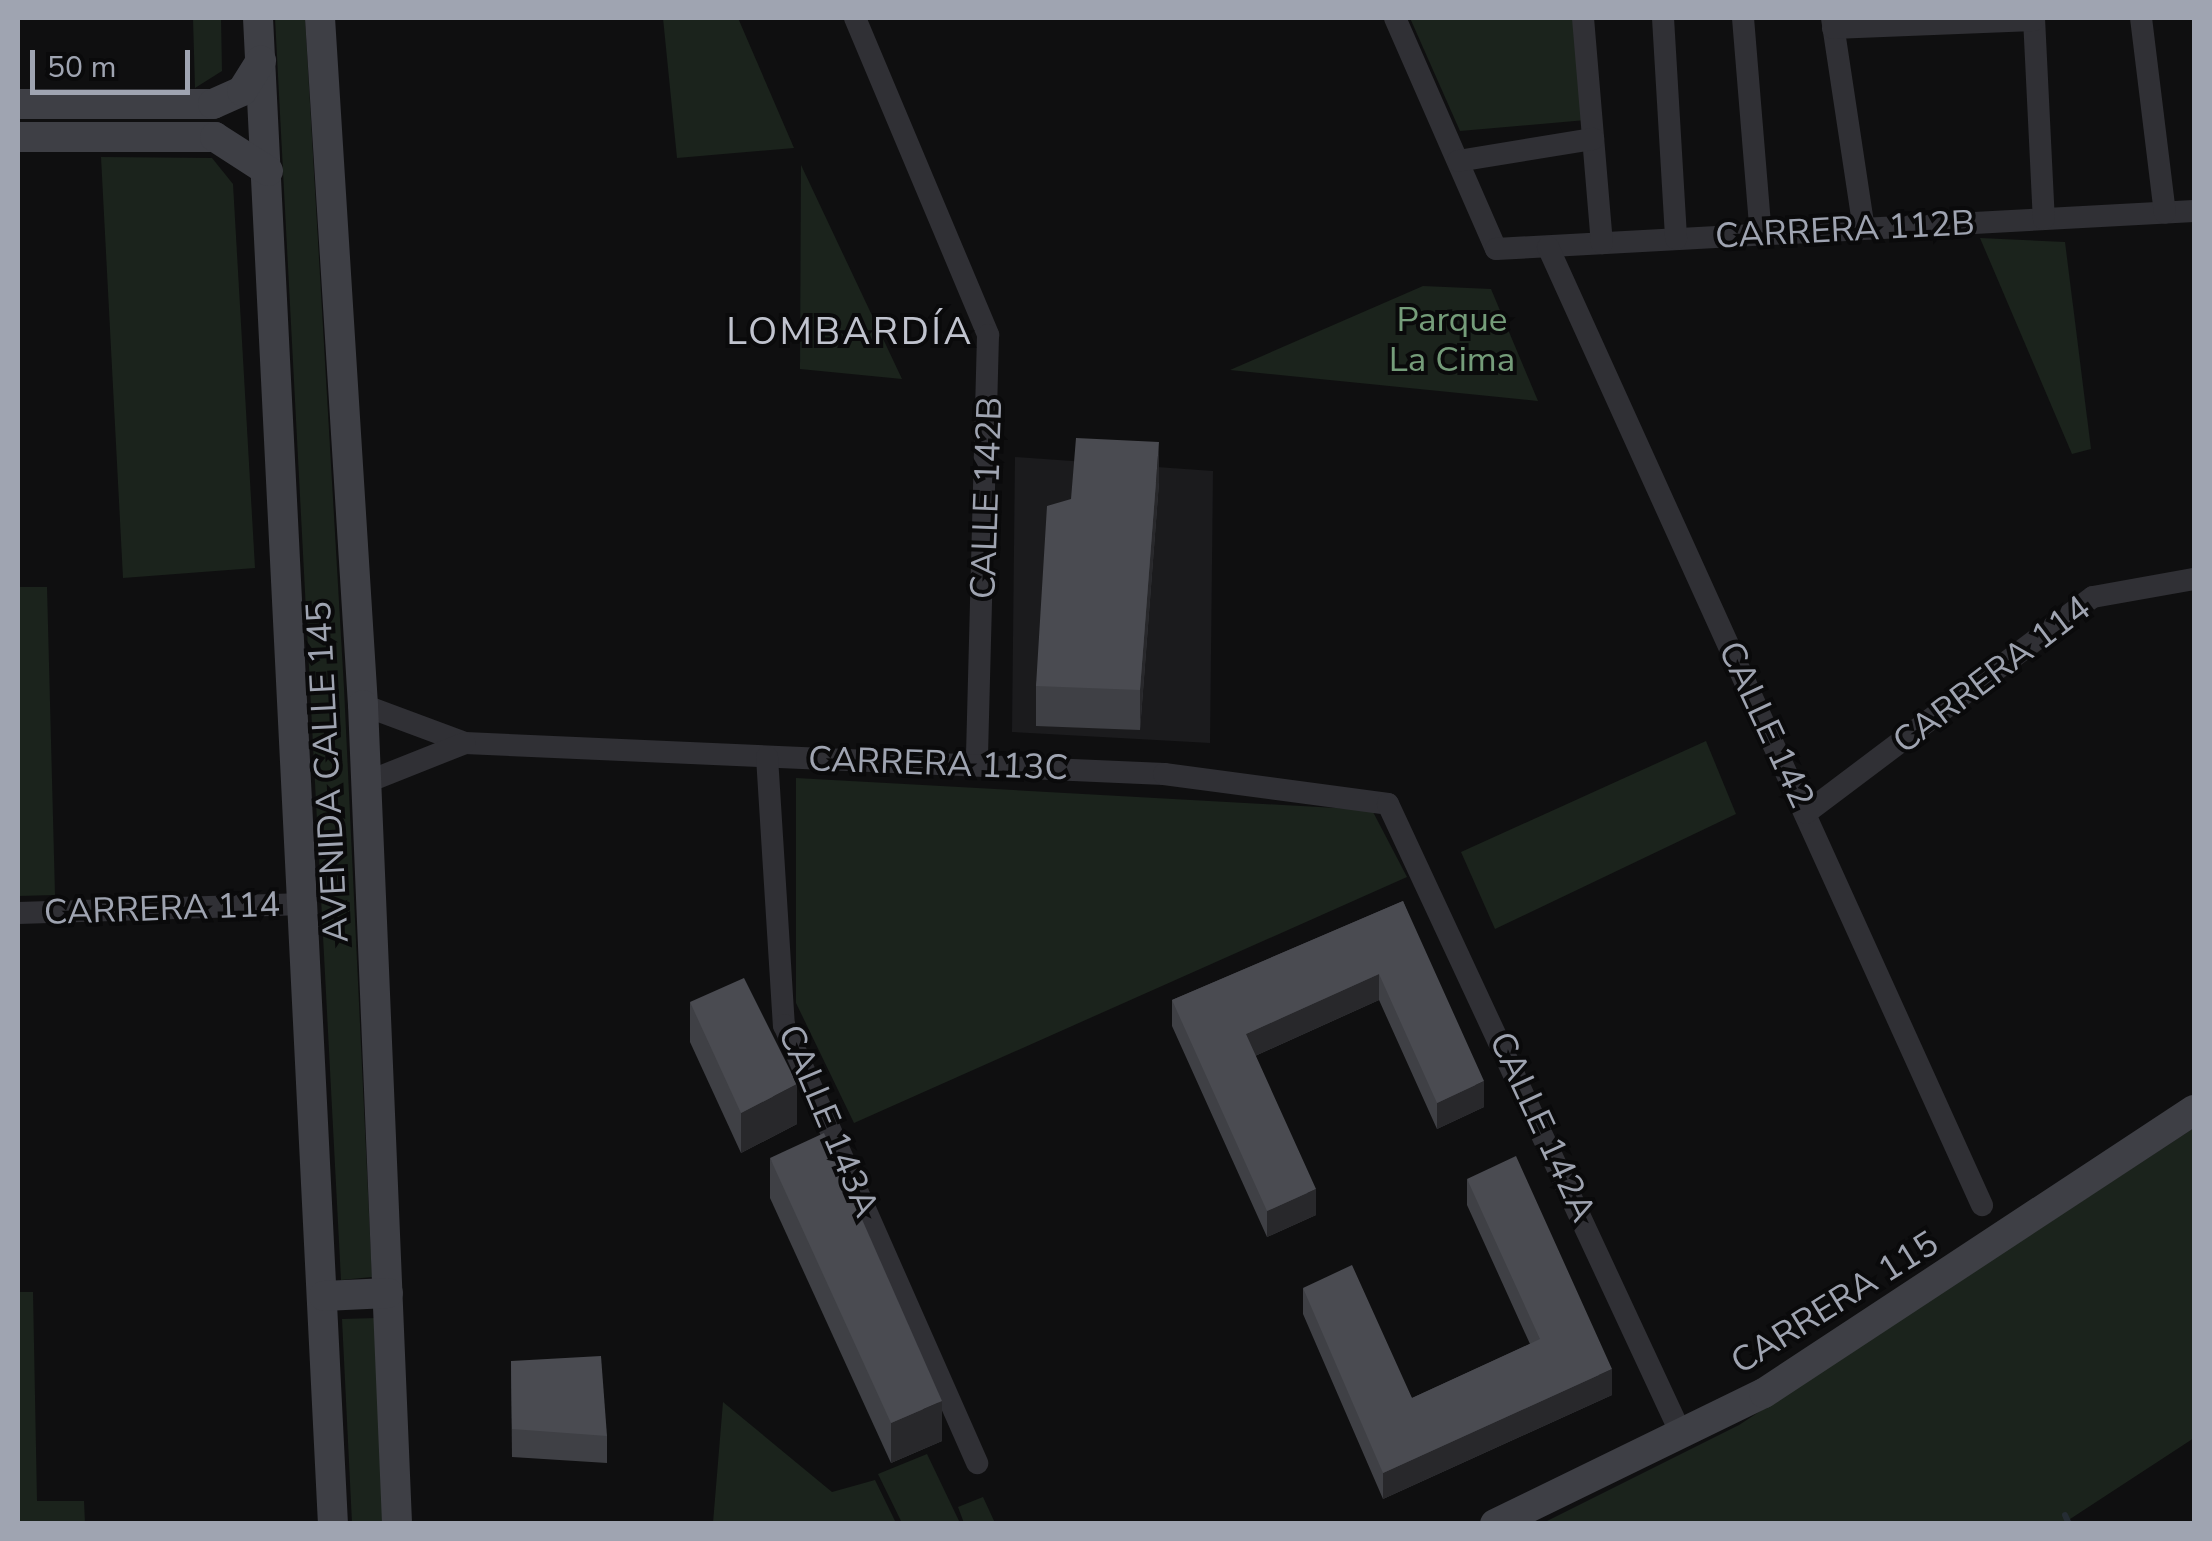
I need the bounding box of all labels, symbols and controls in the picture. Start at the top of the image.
scale bar [35,30,195,92]
text: 50 m [47,47,116,88]
street label: CARRERA 112B [1714,202,1976,258]
park label: Parque La Cima [1389,299,1515,381]
district label: LOMBARDÍA [726,309,974,355]
street label: CALLE 142B [962,396,1012,600]
street label: CARRERA 114 [1885,587,2099,763]
street label: AVENIDA CALLE 145 [298,600,358,944]
street label: CALLE 142 [1709,635,1823,815]
street label: CARRERA 113C [807,738,1069,790]
street label: CARRERA 114 [43,884,281,934]
street label: CALLE 143A [769,1019,887,1223]
street label: CALLE 142A [1480,1026,1604,1228]
street label: CARRERA 115 [1724,1223,1946,1383]

